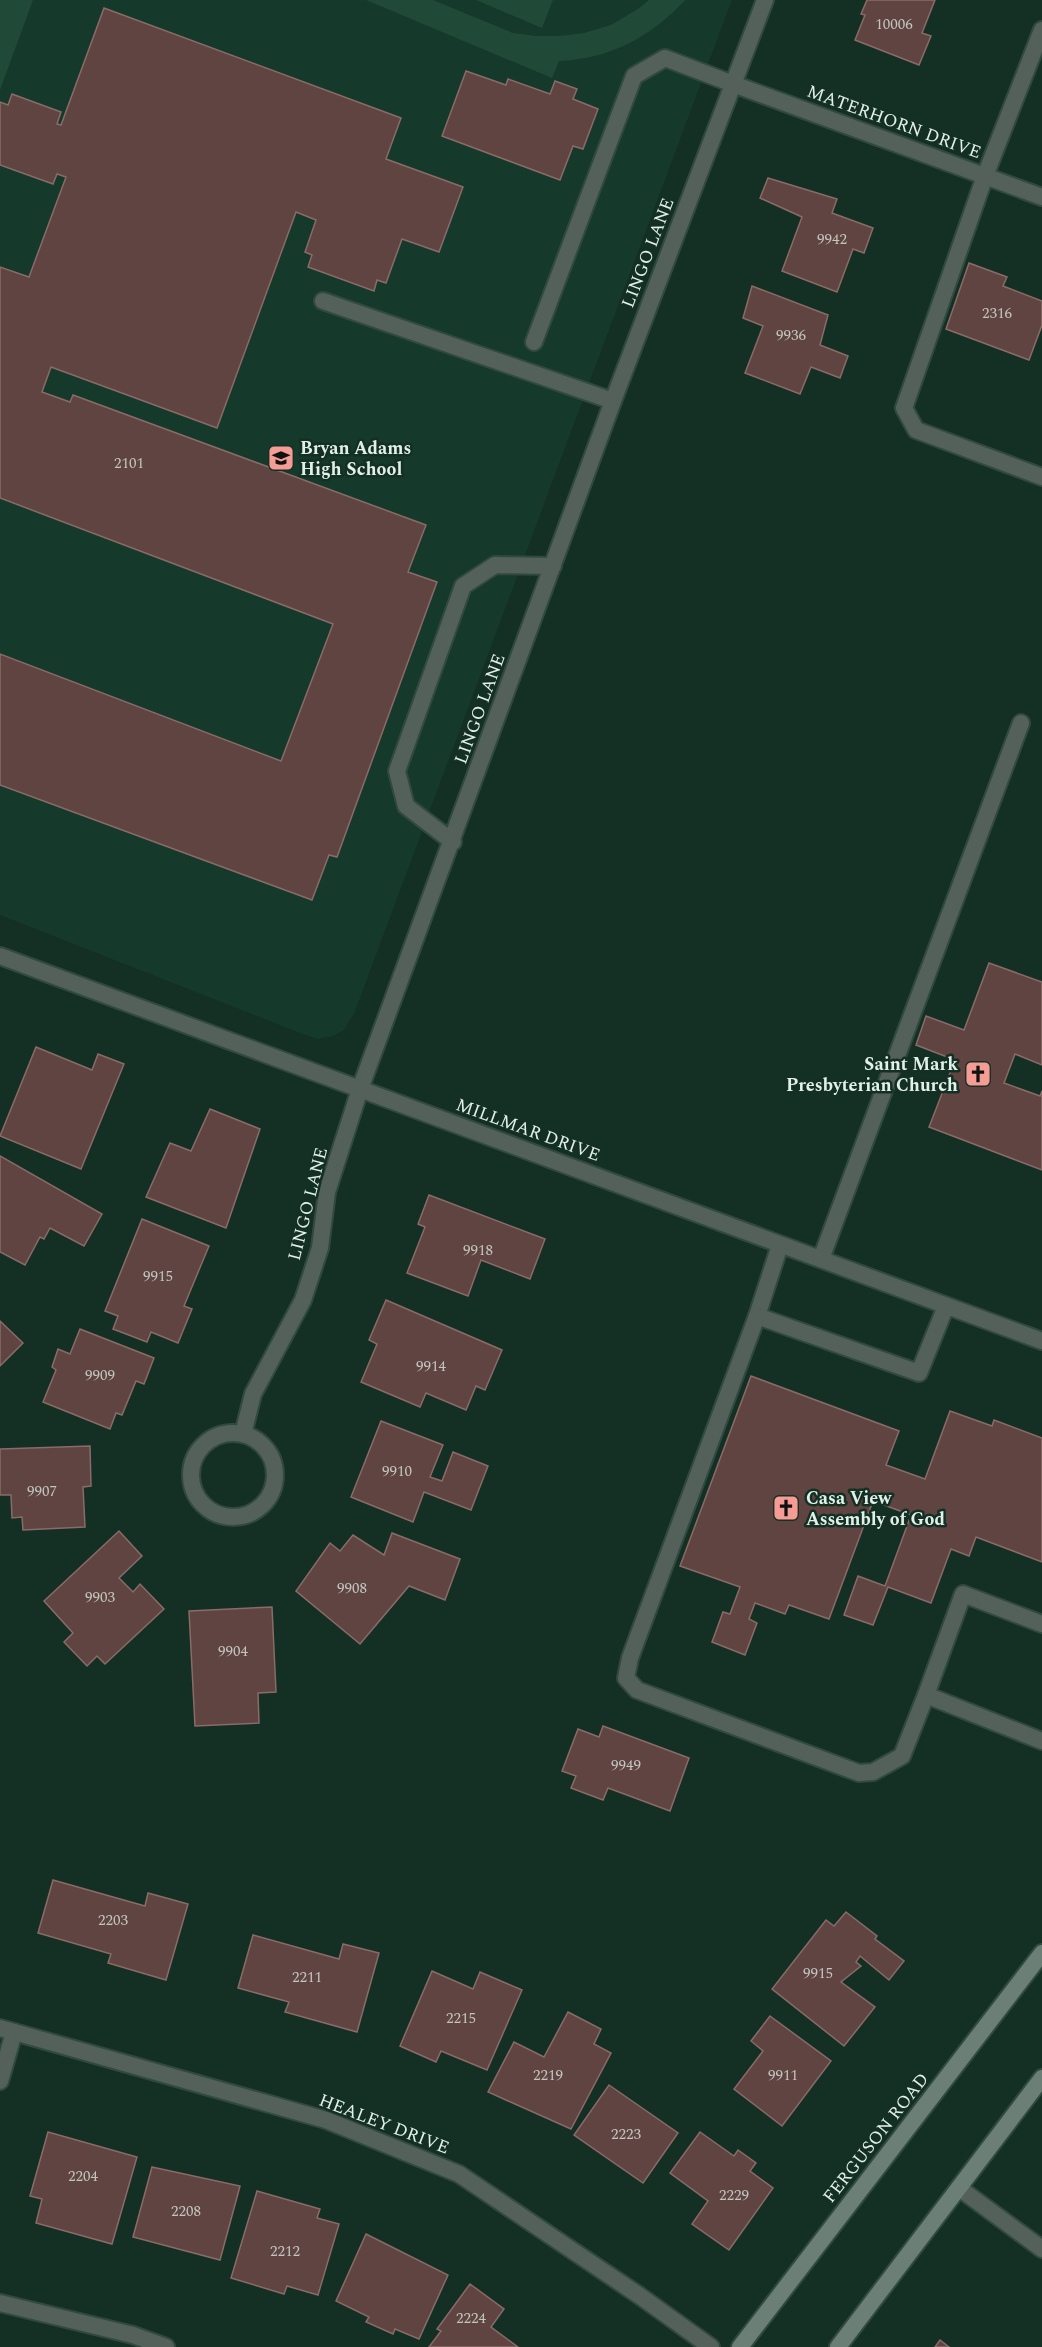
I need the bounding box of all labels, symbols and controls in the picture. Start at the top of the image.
house number: 10006 [875,13,913,36]
street label: MATERHORN DRIVE [803,78,985,166]
street label: LINGO LANE [615,194,681,312]
house number: 9942 [817,228,847,251]
house number: 2316 [982,302,1012,325]
house number: 9936 [776,324,806,347]
place label: Bryan Adams High School [300,435,411,483]
school or university icon: Bryan Adams High School [266,443,296,473]
house number: 2101 [114,452,144,475]
street label: LINGO LANE [447,650,513,768]
place label: Saint Mark Presbyterian Church [786,1051,958,1099]
church icon: Saint Mark Presbyterian Church [963,1059,993,1089]
street label: MILLMAR DRIVE [452,1091,604,1169]
street label: LINGO LANE [281,1145,335,1263]
house number: 9918 [463,1239,493,1262]
house number: 9915 [143,1265,173,1288]
house number: 9914 [416,1355,446,1378]
house number: 9909 [85,1364,115,1387]
house number: 9910 [382,1460,412,1483]
house number: 9907 [27,1480,57,1503]
place label: Casa View Assembly of God [806,1485,946,1533]
church icon: Casa View Assembly of God [771,1493,801,1523]
house number: 9908 [337,1577,367,1600]
house number: 9903 [85,1586,115,1609]
house number: 9904 [218,1640,248,1663]
house number: 9949 [611,1754,641,1777]
house number: 2203 [98,1909,128,1932]
house number: 9915 [803,1962,833,1985]
house number: 2211 [292,1966,322,1989]
house number: 2215 [446,2007,476,2030]
house number: 2219 [533,2064,563,2087]
house number: 9911 [768,2064,798,2087]
street label: FERGUSON ROAD [816,2067,936,2209]
street label: HEALEY DRIVE [315,2087,453,2161]
house number: 2223 [611,2123,641,2146]
house number: 2204 [68,2165,98,2188]
house number: 2229 [719,2184,749,2207]
house number: 2208 [171,2200,201,2223]
house number: 2212 [270,2240,300,2263]
house number: 2224 [456,2307,486,2330]

